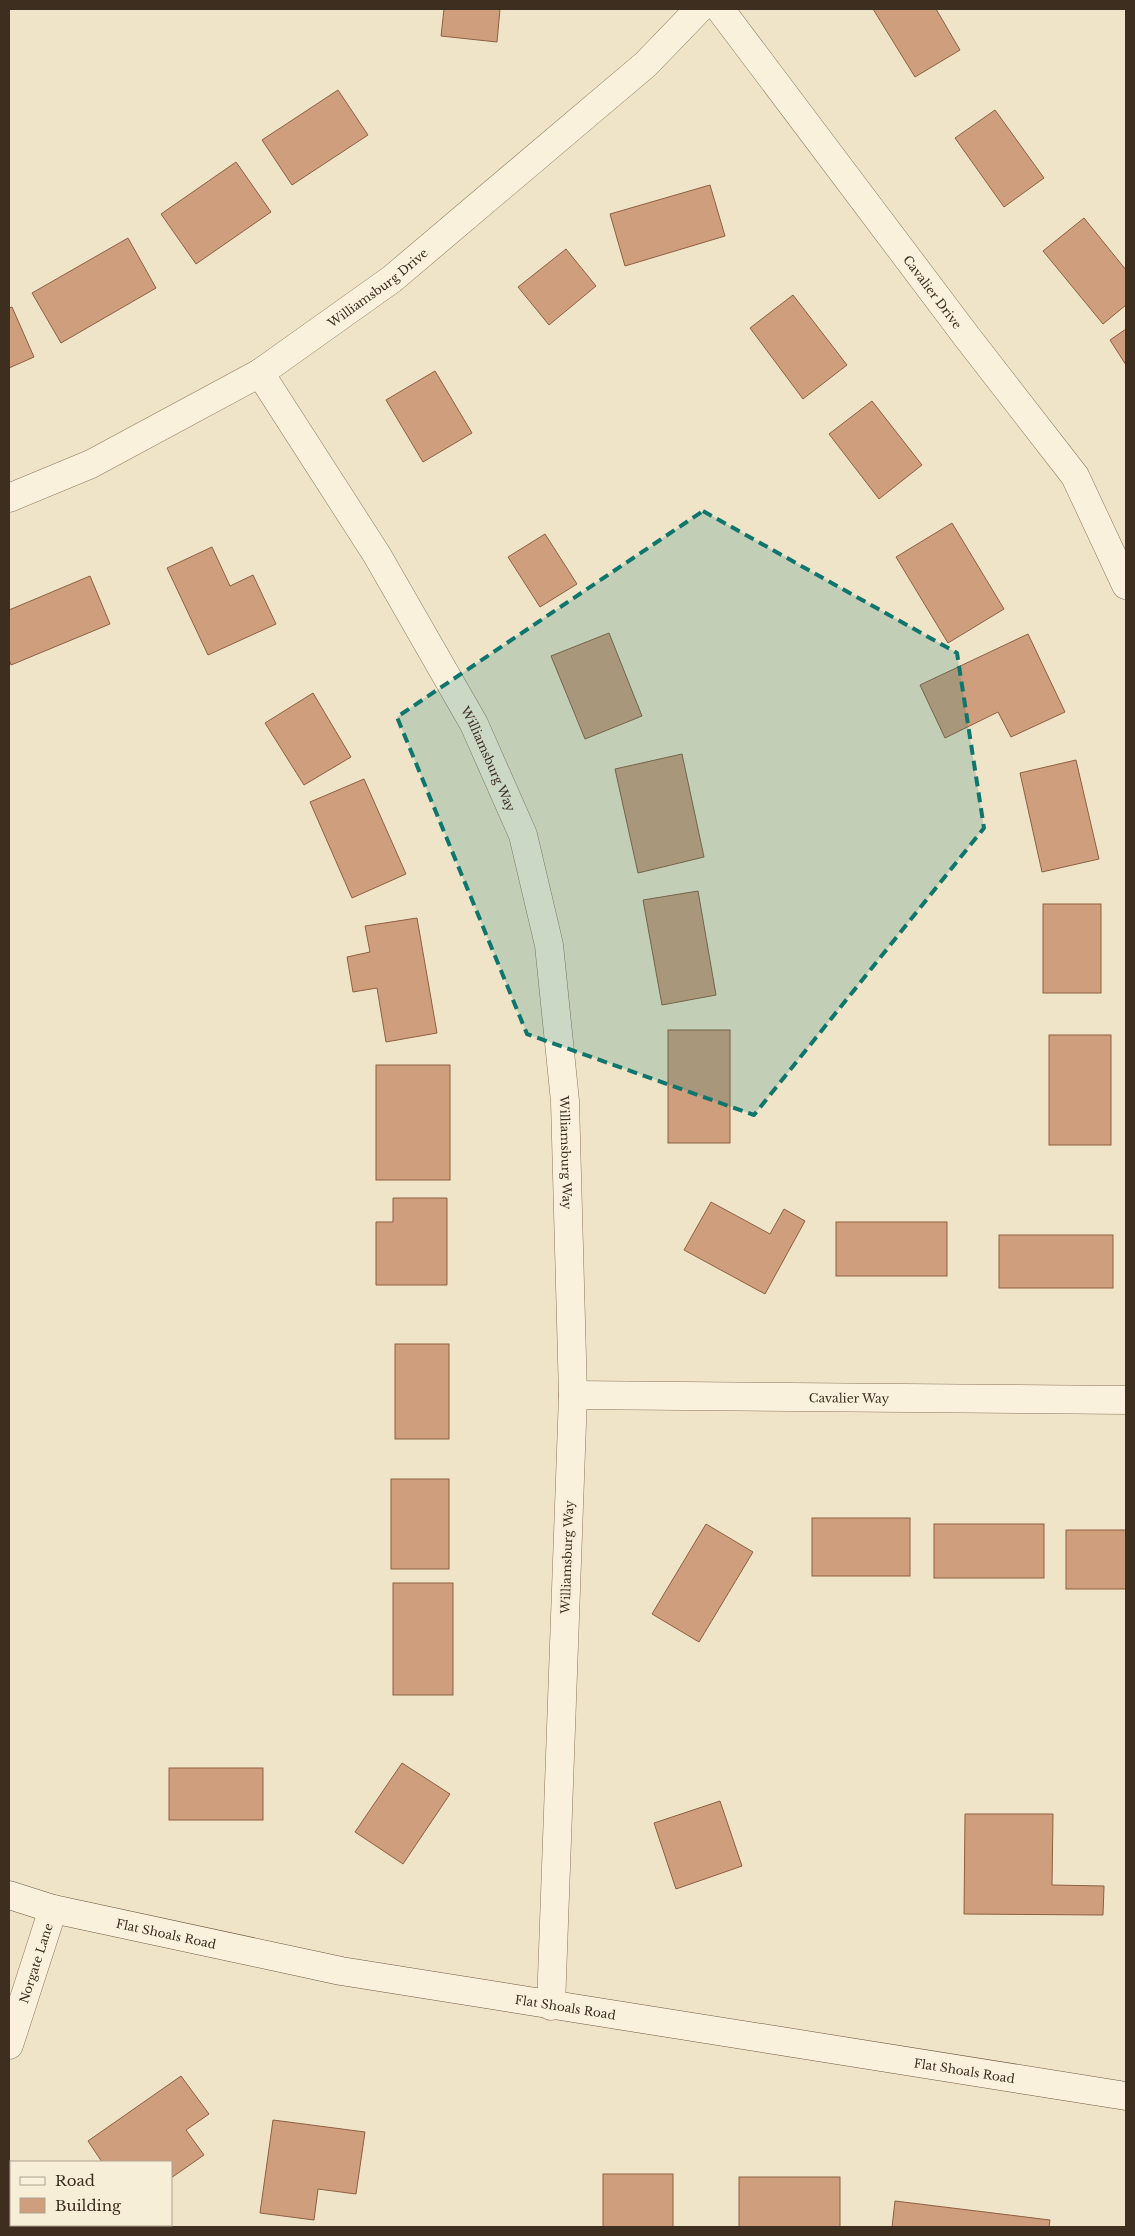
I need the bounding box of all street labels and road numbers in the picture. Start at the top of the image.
street label: Williamsburg Drive [324,245,431,331]
street label: Cavalier Drive [900,252,965,332]
street label: Williamsburg Way [457,703,519,814]
street label: Williamsburg Way [557,1094,575,1210]
street label: Cavalier Way [809,1390,890,1405]
street label: Williamsburg Way [557,1500,576,1615]
street label: Flat Shoals Road [115,1915,218,1951]
street label: Norgate Lane [16,1921,55,2005]
street label: Flat Shoals Road [514,1991,617,2022]
street label: Flat Shoals Road [913,2055,1016,2086]

